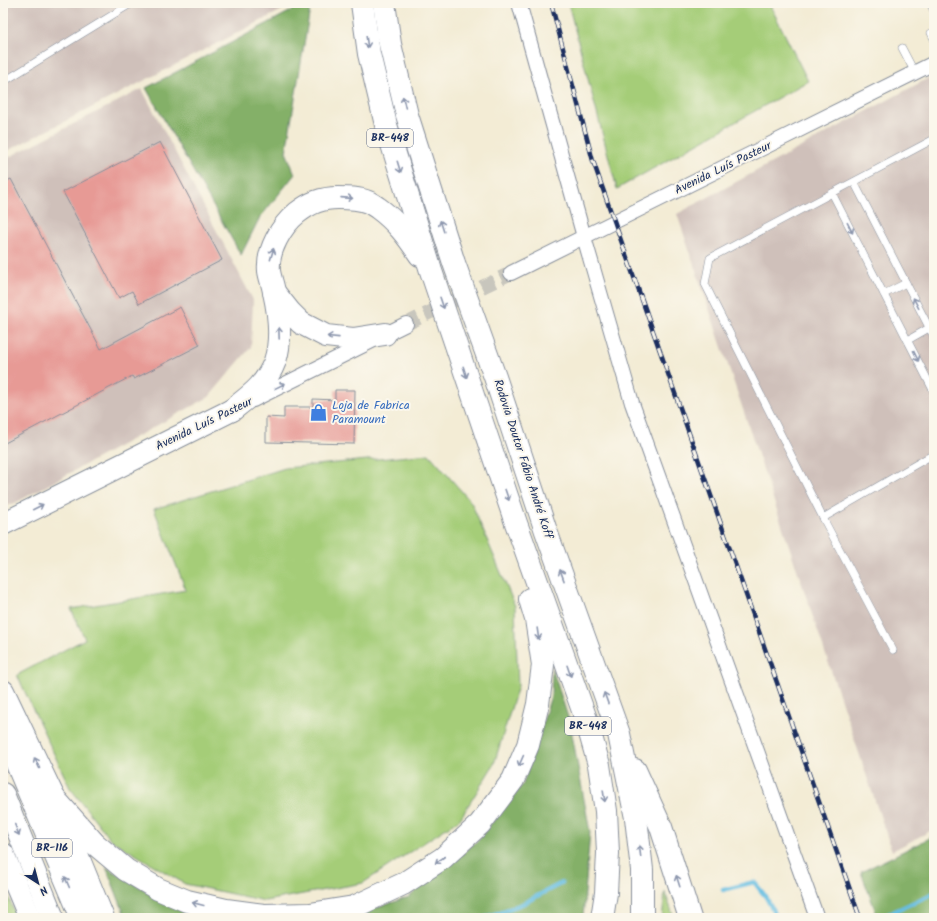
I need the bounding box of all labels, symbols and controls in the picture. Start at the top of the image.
one-way arrow [363,35,371,48]
one-way arrow [399,95,407,108]
road number: BR-448 [367,129,413,147]
street label: Avenida Luís Pasteur [671,136,776,200]
one-way arrow [396,161,403,174]
one-way arrow [340,195,353,202]
one-way arrow [438,219,445,232]
one-way arrow [847,222,854,234]
one-way arrow [269,248,276,261]
one-way arrow [439,296,447,308]
one-way arrow [912,297,919,309]
one-way arrow [275,327,283,340]
one-way arrow [327,333,340,341]
one-way arrow [913,350,920,362]
one-way arrow [462,365,469,378]
street label: Rodovia Doutor Fábio André Koff [488,377,558,543]
one-way arrow [273,382,285,390]
street label: Avenida Luís Pasteur [152,392,257,456]
place label: Loja de Fabrica Paramount [332,396,410,429]
shop icon: Loja de Fabrica Paramount [309,402,329,422]
one-way arrow [504,489,511,502]
one-way arrow [31,503,43,510]
one-way arrow [558,569,565,582]
one-way arrow [534,627,542,640]
one-way arrow [566,664,573,677]
one-way arrow [601,692,609,704]
road number: BR-448 [565,717,611,735]
one-way arrow [517,754,525,766]
one-way arrow [33,757,40,769]
one-way arrow [600,789,608,802]
one-way arrow [14,823,22,835]
road number: BR-116 [32,839,72,857]
one-way arrow [636,845,643,858]
one-way arrow [435,856,446,864]
north arrow [18,863,58,903]
one-way arrow [674,875,681,888]
one-way arrow [63,877,70,889]
text: N [35,881,51,900]
one-way arrow [192,899,205,907]

